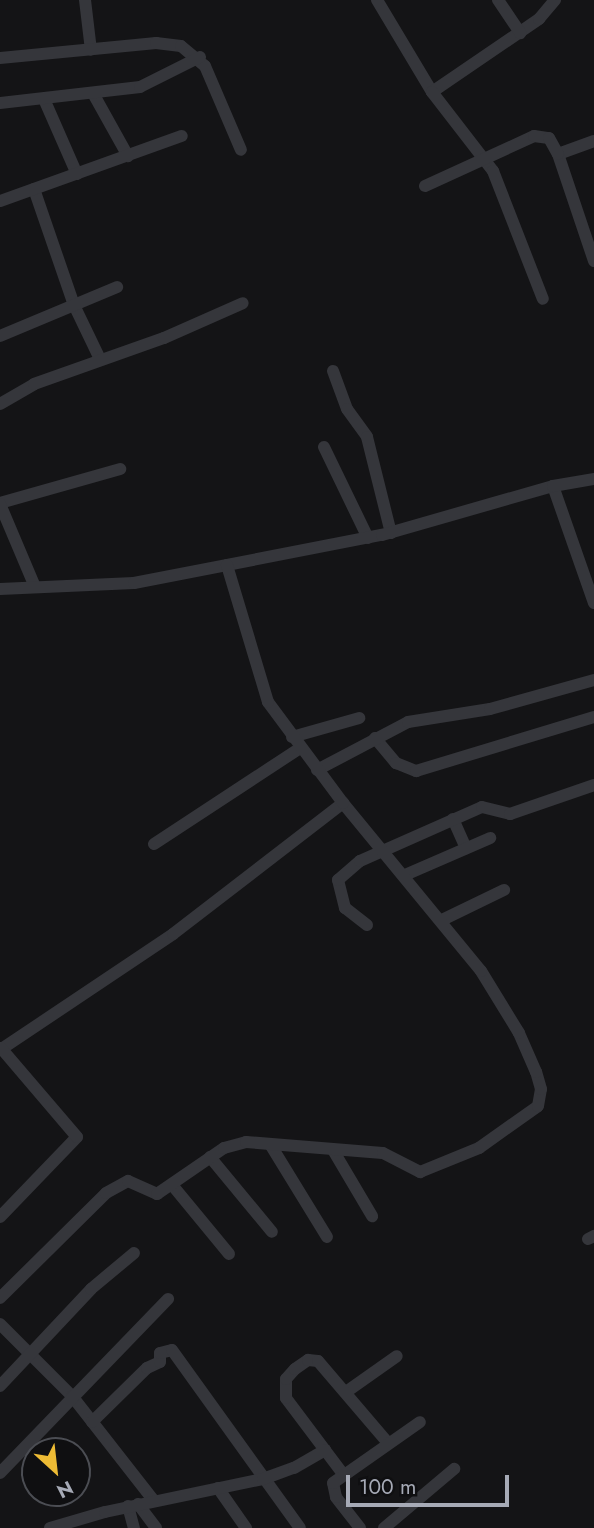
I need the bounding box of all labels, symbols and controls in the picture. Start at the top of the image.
north arrow [21,1437,91,1507]
scale bar [349,1462,512,1506]
text: 100 m [359,1472,416,1502]
text: N [52,1474,78,1505]

